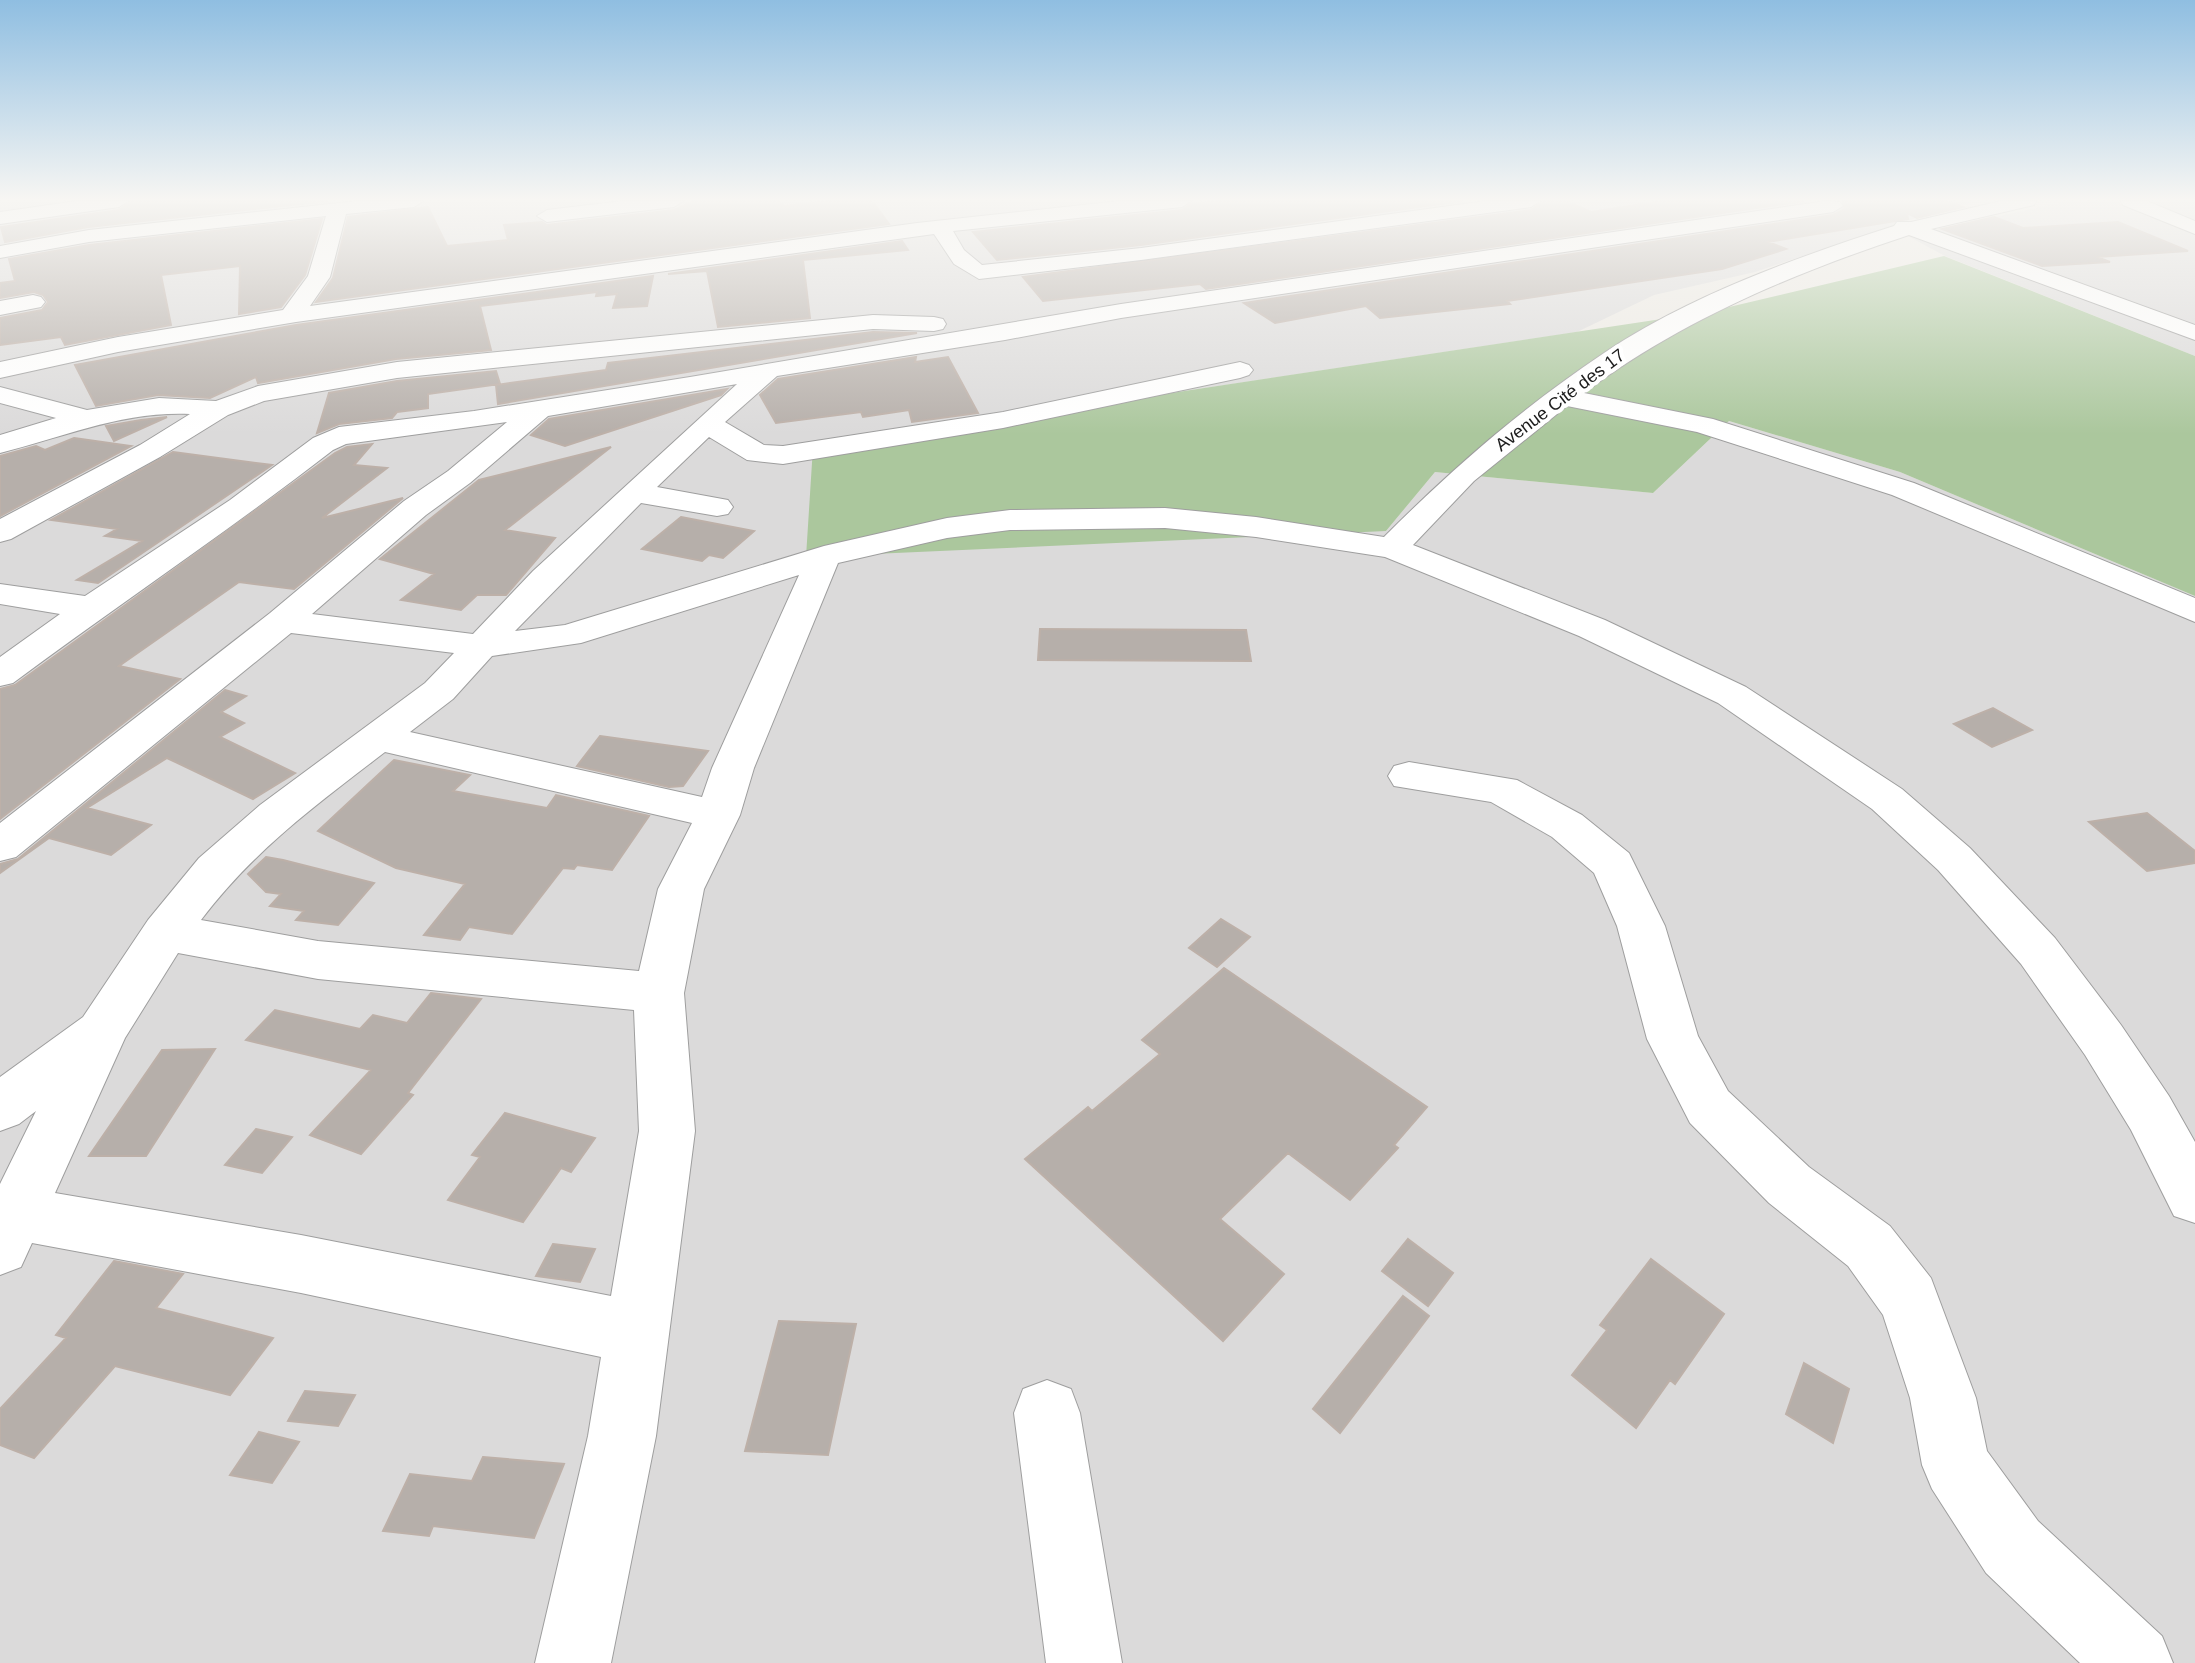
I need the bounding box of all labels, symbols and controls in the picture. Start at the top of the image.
street label: Avenue Cité des 17 [1491,345,1629,455]

